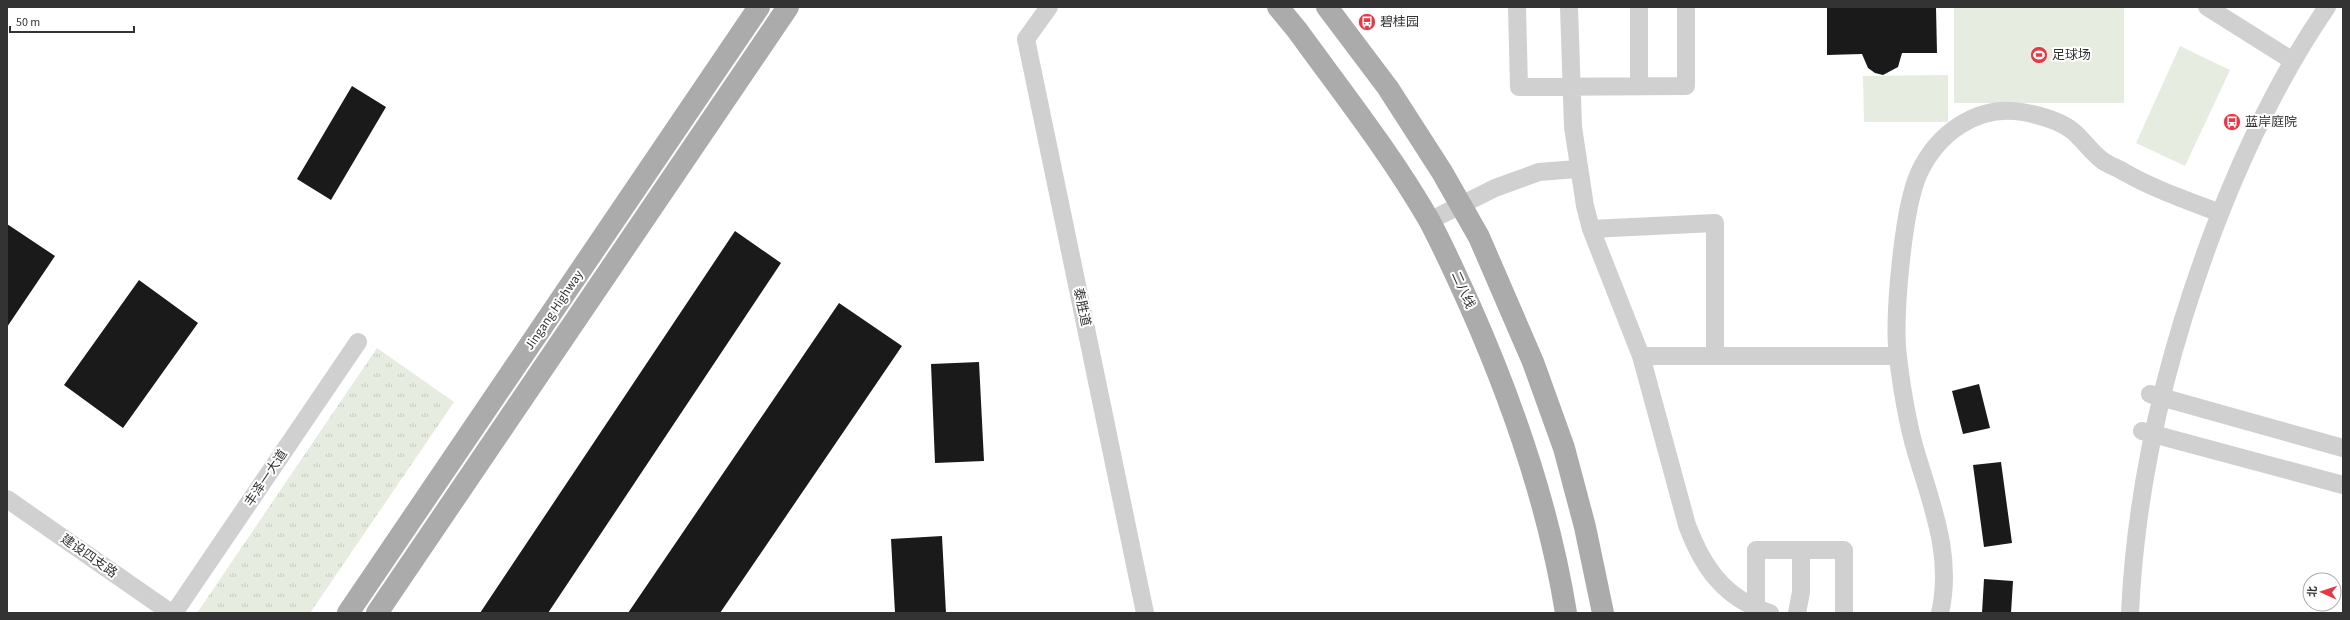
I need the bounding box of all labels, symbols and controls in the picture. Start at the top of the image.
scale bar [10,8,134,34]
bus stop icon: 碧桂园 [1357,12,1377,32]
place label: 碧桂园 [1380,13,1419,31]
text: 50 m [16,14,40,31]
sports icon: 足球场 [2029,45,2049,65]
place label: 足球场 [2052,46,2091,64]
bus stop icon: 蓝岸庭院 [2222,112,2242,132]
place label: 蓝岸庭院 [2245,113,2297,131]
street label: Jingang Highway [521,266,587,354]
street label: 二八线 [1447,269,1479,311]
street label: 泰胜道 [1069,286,1095,328]
street label: 丰泽一大道 [240,446,292,510]
street label: 建设四支路 [57,530,121,582]
north arrow [2302,572,2342,612]
text: 北 [2305,586,2320,597]

